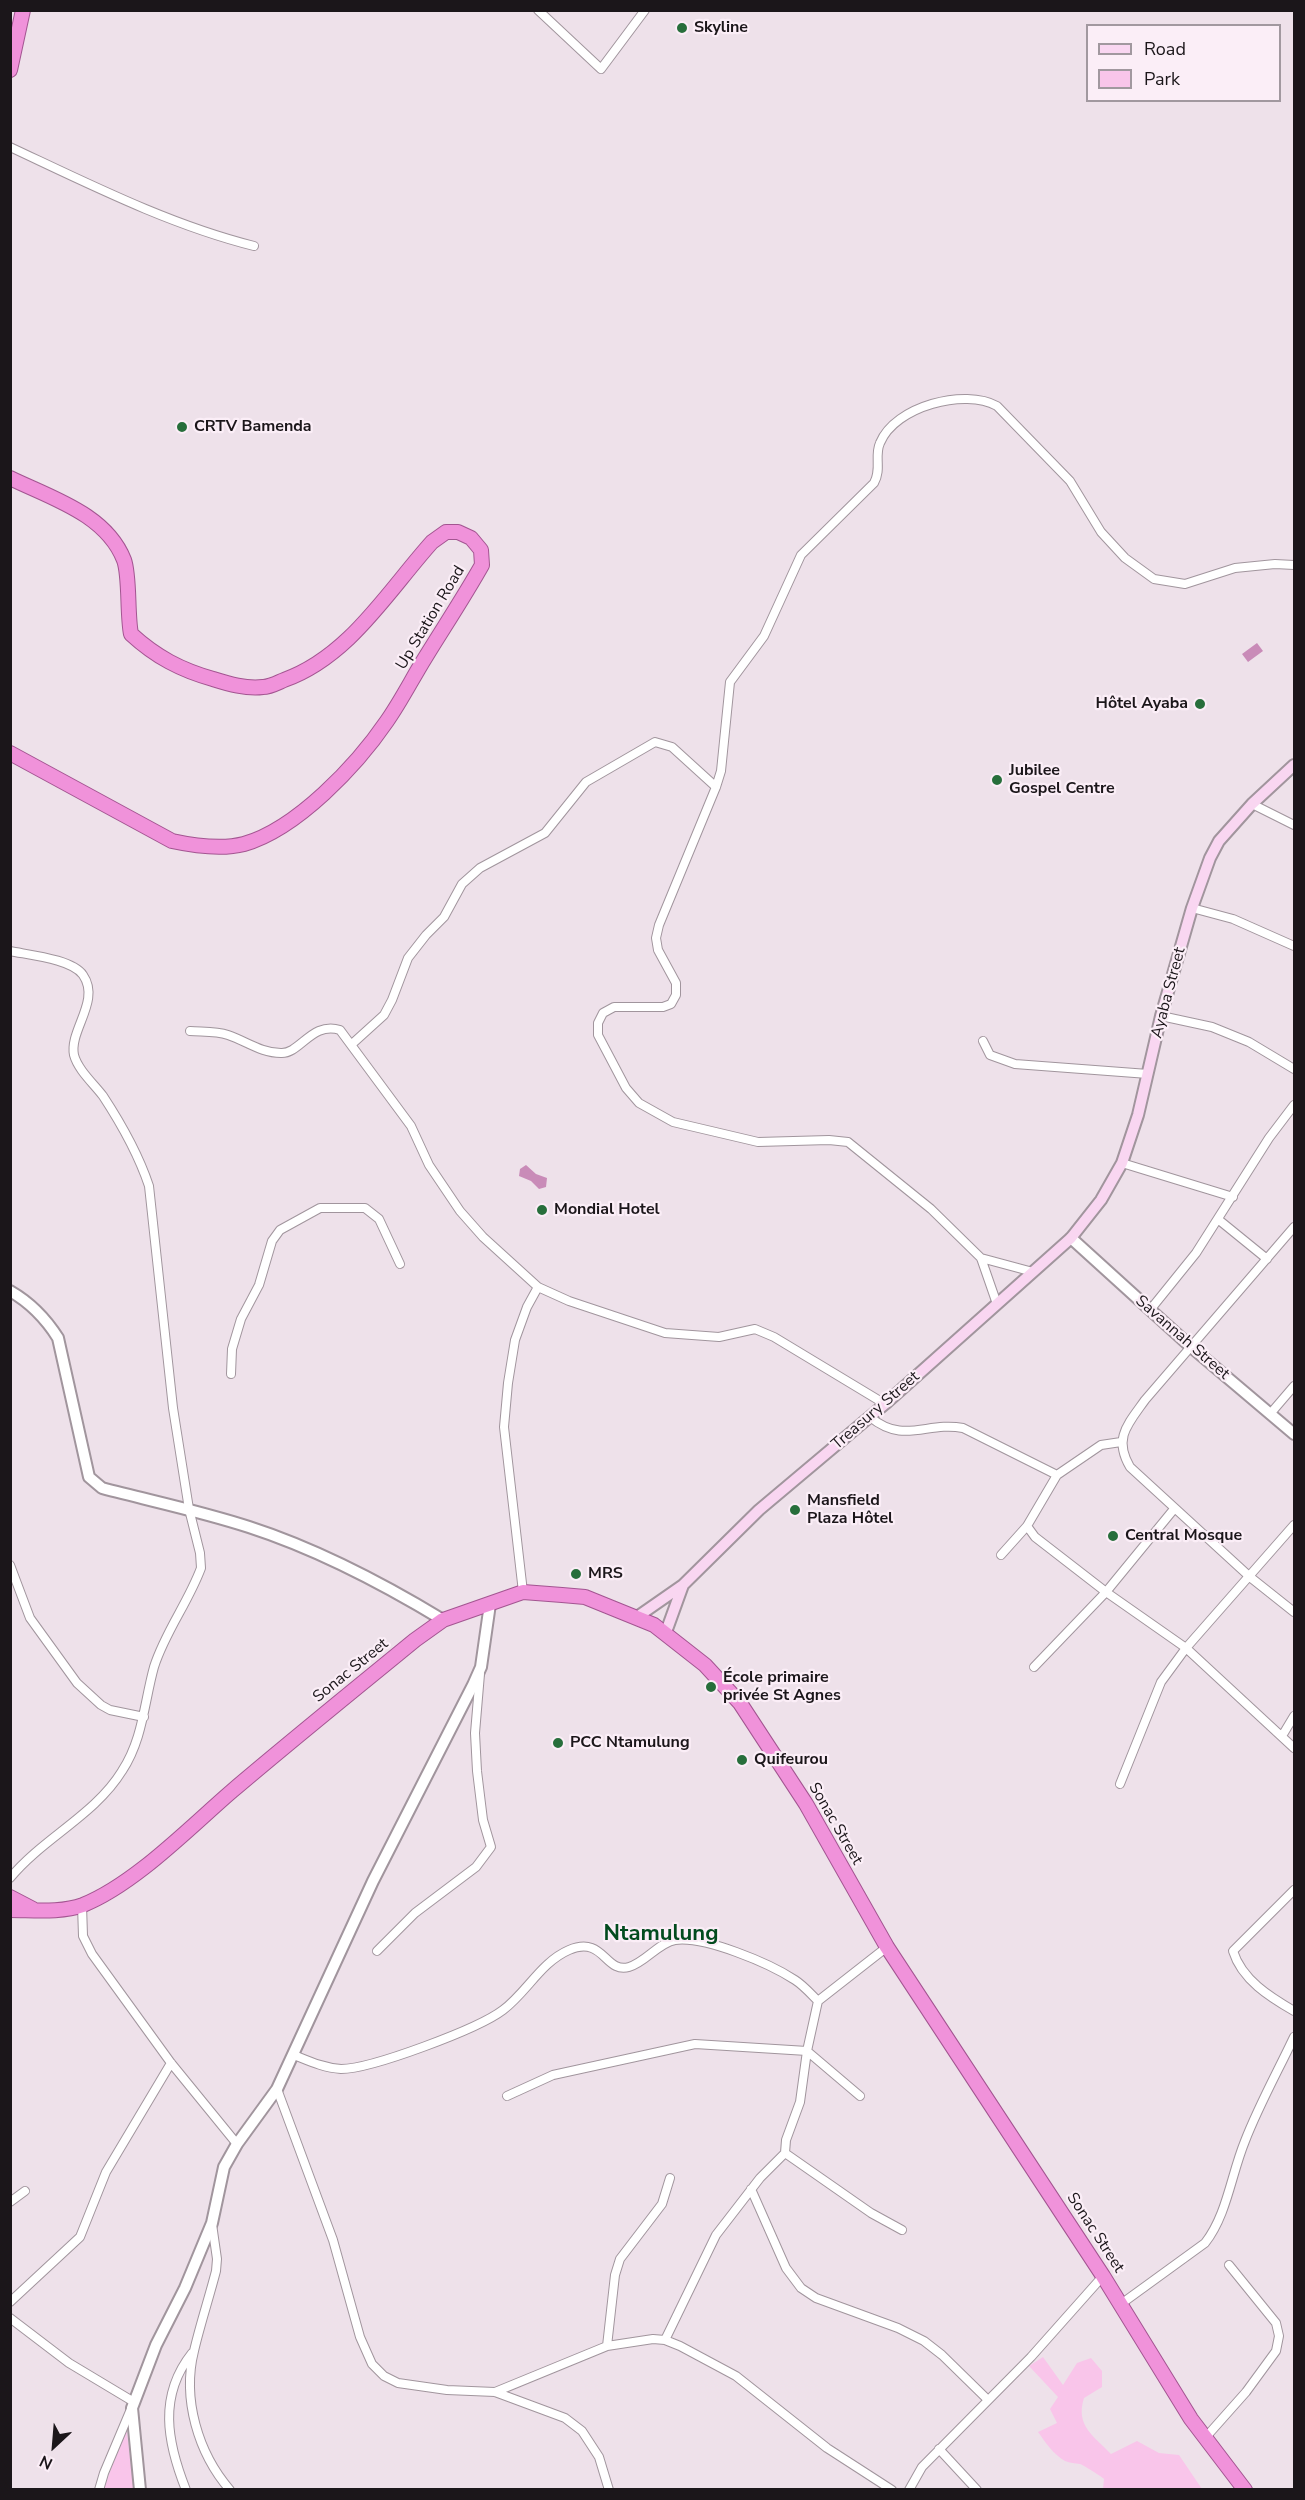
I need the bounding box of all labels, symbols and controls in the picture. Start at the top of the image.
place label: Skyline [694,18,748,38]
marker: Skyline [675,21,689,35]
legend [1086,24,1281,102]
text: Road [1144,37,1186,61]
text: Park [1144,67,1180,91]
place label: CRTV Bamenda [194,417,312,437]
marker: CRTV Bamenda [175,420,189,434]
street label: Up Station Road [392,563,470,673]
place label: Hôtel Ayaba [1096,694,1188,714]
marker: Hôtel Ayaba [1193,697,1207,711]
place label: Jubilee Gospel Centre [1009,761,1115,799]
marker: Jubilee Gospel Centre [990,773,1004,787]
street label: Ayaba Street [1148,945,1190,1041]
place label: Mondial Hotel [554,1200,660,1220]
marker: Mondial Hotel [535,1203,549,1217]
street label: Savannah Street [1131,1292,1233,1384]
street label: Treasury Street [828,1368,924,1454]
place label: Mansfield Plaza Hôtel [807,1491,893,1529]
marker: Mansfield Plaza Hôtel [788,1503,802,1517]
place label: Central Mosque [1125,1526,1242,1546]
marker: Central Mosque [1106,1529,1120,1543]
place label: MRS [588,1564,623,1584]
marker: MRS [569,1567,583,1581]
street label: Sonac Street [309,1635,393,1707]
place label: École primaire privée St Agnes [723,1668,841,1706]
marker: École primaire privée St Agnes [704,1680,718,1694]
place label: PCC Ntamulung [570,1733,690,1753]
marker: PCC Ntamulung [551,1736,565,1750]
place label: Quifeurou [754,1750,828,1770]
marker: Quifeurou [735,1753,749,1767]
street label: Sonac Street [804,1780,866,1868]
district label: Ntamulung [604,1922,718,1948]
street label: Sonac Street [1062,2189,1128,2277]
north arrow [24,2416,84,2476]
text: N [36,2450,56,2475]

